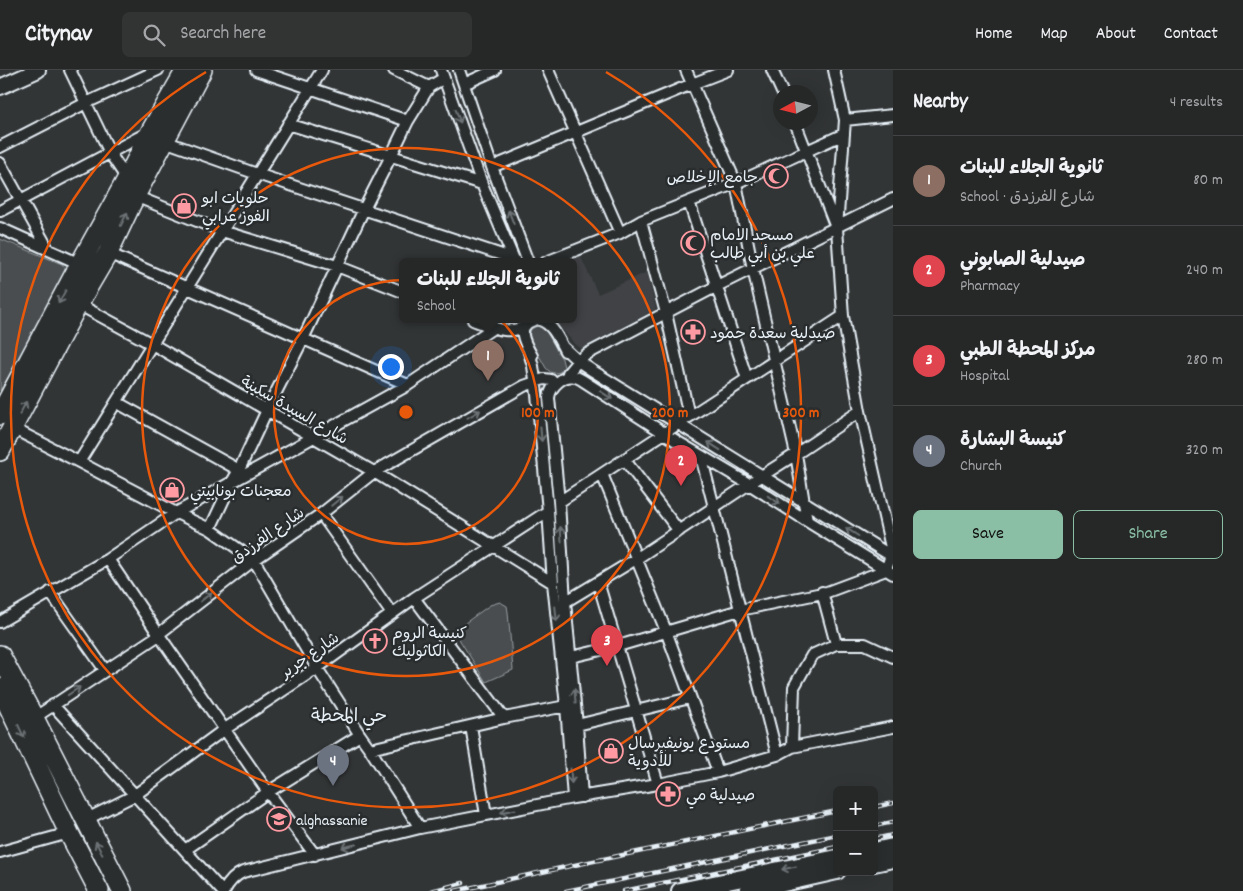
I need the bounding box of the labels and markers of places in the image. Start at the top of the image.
mosque icon: جامع الإخلاص [763,163,789,189]
place label: جامع الإخلاص [667,167,758,190]
place label: حلويات ابو الفوز عرابي [200,188,270,230]
shop icon: حلويات ابو الفوز عرابي [171,193,197,219]
place label: مسجد الامام علي بن أبي طالب [710,225,815,267]
mosque icon: مسجد الامام علي بن أبي طالب [680,230,706,256]
pharmacy icon: صيدلية سعدة حمود [680,319,706,345]
place label: صيدلية سعدة حمود [710,323,835,346]
pin: 1 [472,340,504,381]
centre of rings [397,403,415,421]
pin: 2 [665,445,697,486]
shop icon: معجنات بونابيتي [159,477,185,503]
place label: معجنات بونابيتي [190,481,292,505]
place label: كنيسة الروم الكاثوليك [392,623,467,664]
pin: 3 [591,625,623,666]
church icon: كنيسة الروم الكاثوليك [362,628,388,654]
place label: مستودع يونيفيرسال للأدوية [628,733,750,774]
shop icon: مستودع يونيفيرسال للأدوية [598,738,624,764]
pin: 4 [317,745,349,786]
pharmacy icon: صيدلية مي [655,781,681,807]
place label: صيدلية مي [686,785,755,809]
school or university icon: alghassanie [266,806,292,832]
place label: alghassanie [296,810,368,833]

